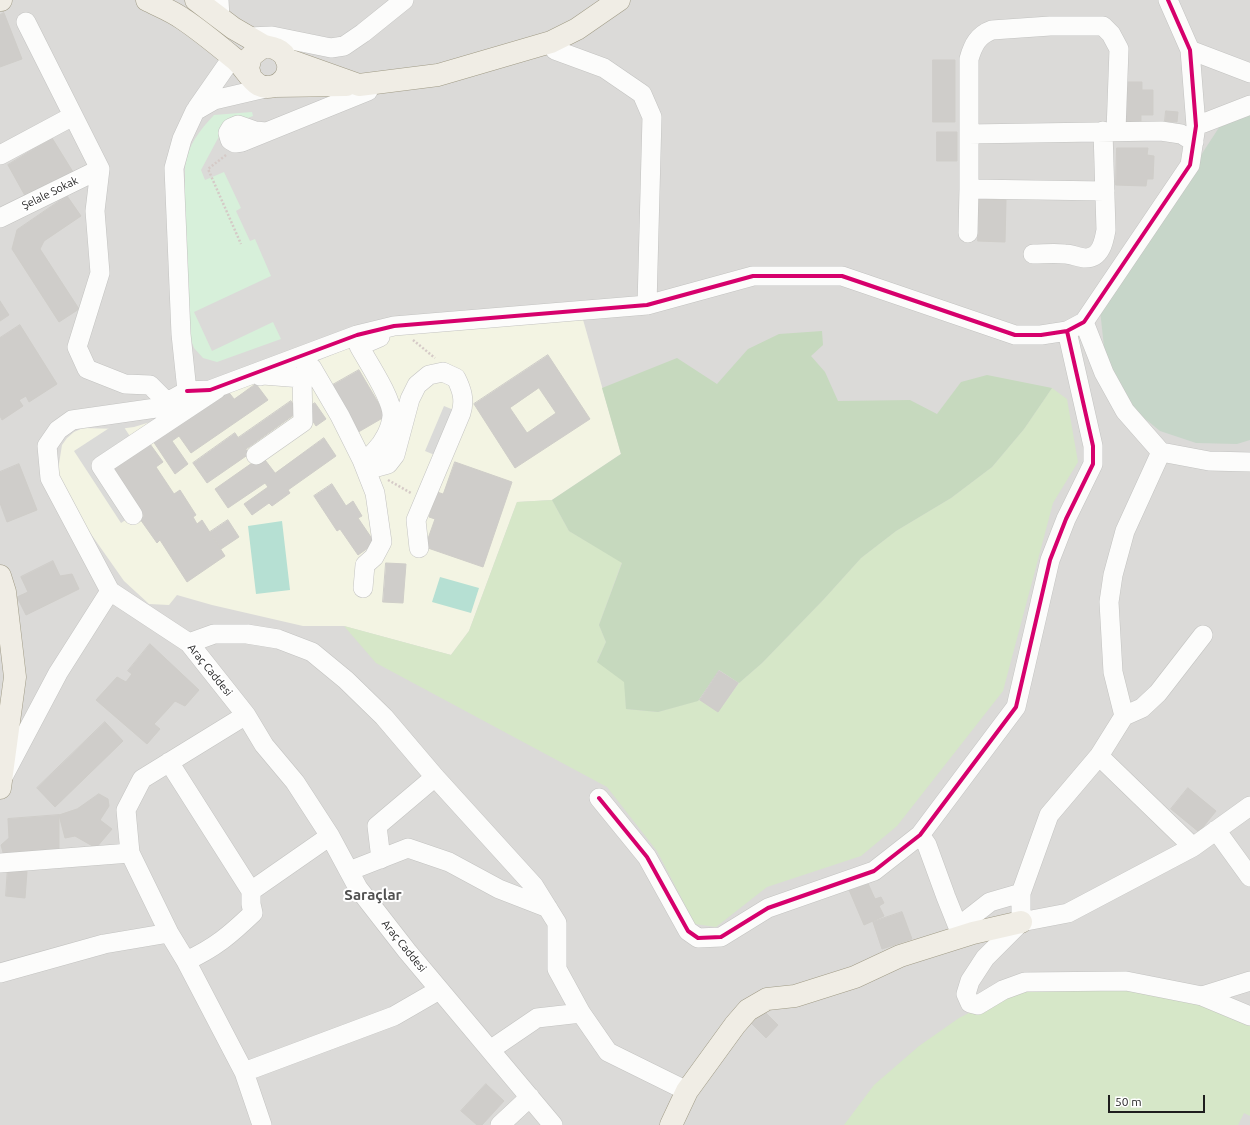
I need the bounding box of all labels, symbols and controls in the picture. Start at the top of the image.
street label: Şelale Sokak [20,174,80,212]
street label: Araç Caddesi [185,641,235,699]
district label: Saraçlar [344,886,402,904]
street label: Araç Caddesi [379,917,429,975]
scale bar [1110,1087,1207,1113]
text: 50 m [1115,1095,1142,1108]

